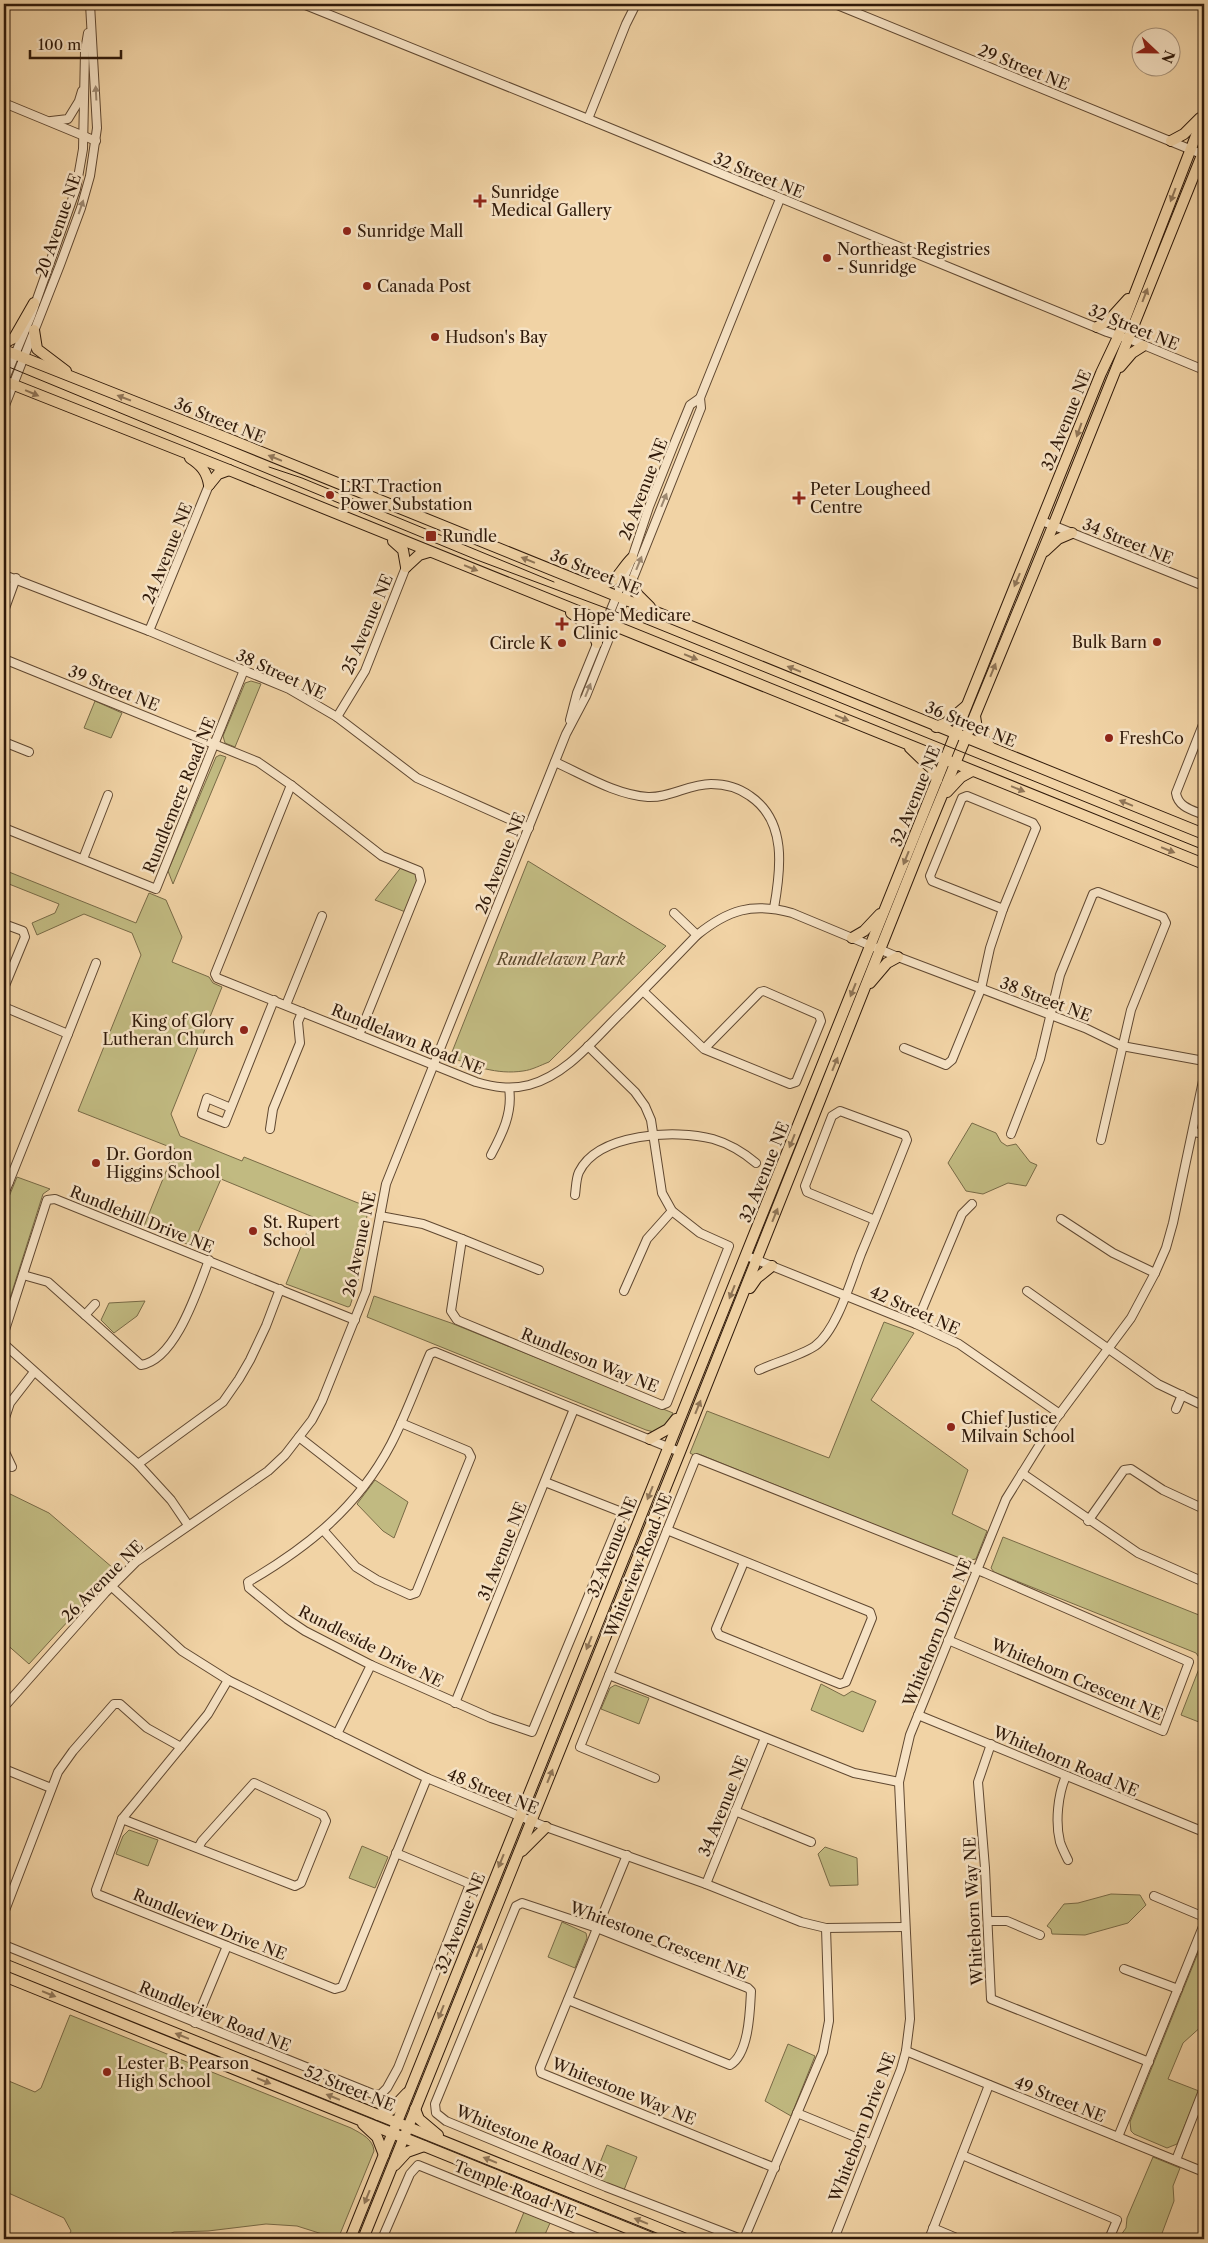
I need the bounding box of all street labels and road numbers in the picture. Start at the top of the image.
street label: 29 Street NE [975,40,1073,94]
street label: 32 Street NE [711,148,807,202]
street label: 20 Avenue NE [31,171,85,279]
street label: 32 Street NE [1086,300,1182,354]
street label: 32 Avenue NE [1037,367,1095,473]
street label: 36 Street NE [172,393,268,447]
street label: 26 Avenue NE [614,435,672,543]
street label: 24 Avenue NE [138,499,196,607]
street label: 34 Street NE [1080,514,1176,568]
street label: 36 Street NE [548,545,644,599]
street label: 25 Avenue NE [337,571,397,677]
street label: 38 Street NE [233,645,329,703]
street label: 39 Street NE [66,661,162,715]
street label: 36 Street NE [923,697,1019,751]
street label: Rundlemere Road NE [139,714,219,876]
street label: 32 Avenue NE [886,743,944,849]
street label: 26 Avenue NE [471,809,529,917]
street label: 38 Street NE [997,972,1095,1026]
street label: Rundlelawn Road NE [329,999,487,1079]
street label: 32 Avenue NE [735,1119,793,1225]
street label: Rundlehill Drive NE [67,1181,217,1257]
street label: 26 Avenue NE [338,1189,380,1299]
street label: 42 Street NE [867,1281,963,1339]
street label: Rundleson Way NE [518,1323,662,1397]
street label: Whiteview Road NE [599,1490,676,1641]
street label: 32 Avenue NE [583,1494,641,1600]
street label: 31 Avenue NE [473,1499,531,1603]
street label: 26 Avenue NE [57,1536,147,1626]
street label: Whitehorn Drive NE [898,1555,976,1710]
street label: Rundleside Drive NE [295,1601,447,1691]
street label: Whitehorn Crescent NE [987,1633,1166,1724]
street label: Whitehorn Road NE [989,1721,1142,1801]
street label: 34 Avenue NE [694,1753,752,1859]
street label: 48 Street NE [444,1764,542,1818]
street label: Whitehorn Way NE [959,1836,987,1987]
street label: 32 Avenue NE [431,1870,489,1976]
street label: Rundleview Drive NE [130,1884,290,1964]
street label: Whitestone Crescent NE [566,1896,751,1983]
street label: Rundleview Road NE [136,1976,294,2056]
street label: Whitehorn Drive NE [824,2049,900,2205]
street label: Whitestone Way NE [548,2053,699,2129]
street label: 52 Street NE [302,2061,398,2115]
street label: 49 Street NE [1011,2072,1109,2126]
street label: Whitestone Road NE [452,2100,609,2182]
street label: Temple Road NE [451,2155,579,2223]

